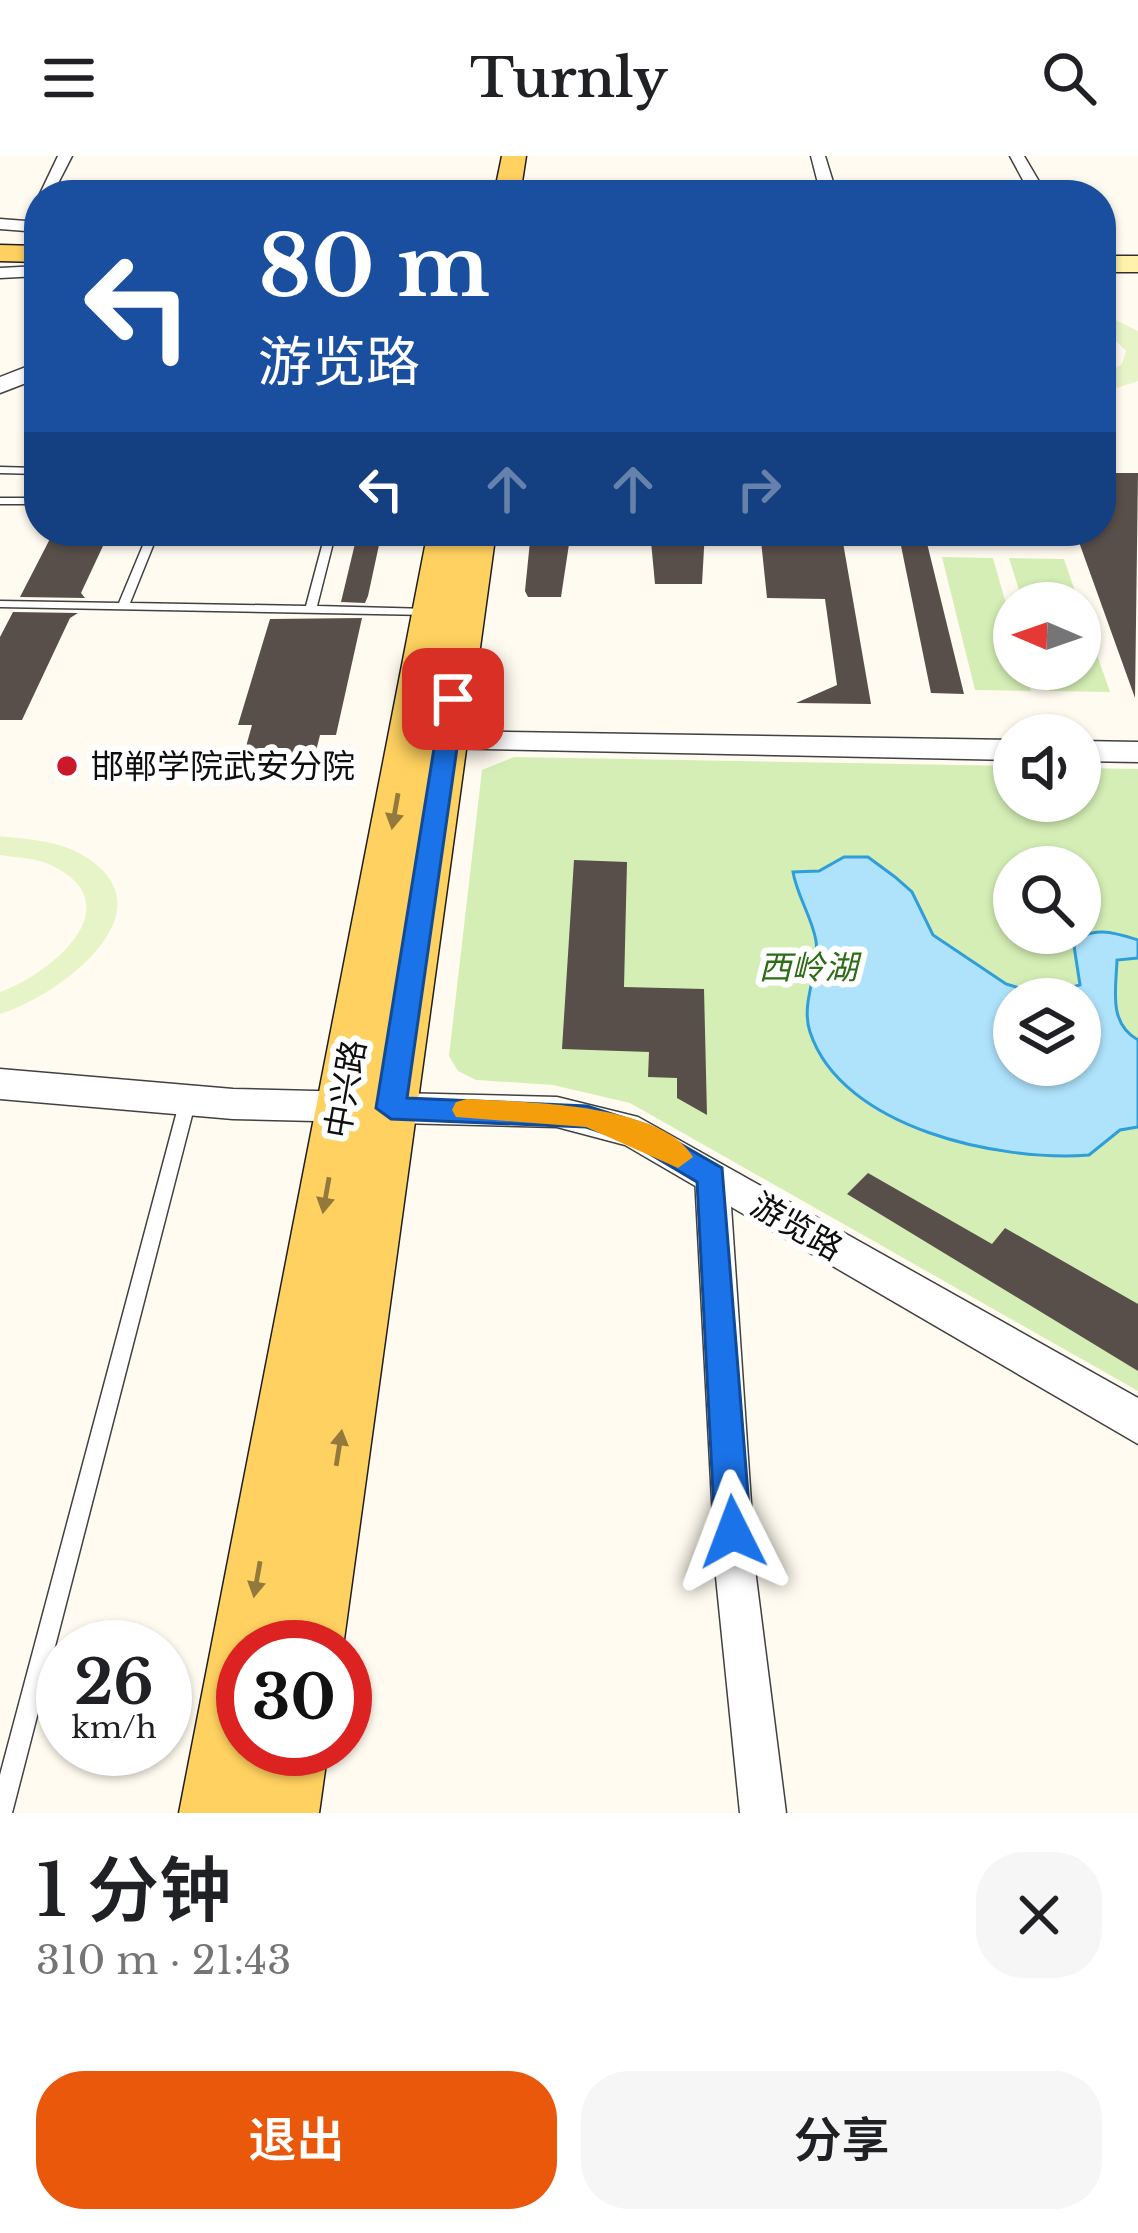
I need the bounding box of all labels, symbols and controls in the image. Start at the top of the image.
icon: menu [36,45,102,111]
text: Turnly [470,45,668,112]
icon: search [1036,45,1102,111]
text: 80 m [258,215,490,319]
icon: left [60,228,216,384]
text: 游览路 [258,329,420,396]
icon: left [348,456,414,522]
icon: ahead [474,456,540,522]
icon: ahead [600,456,666,522]
icon: right [726,456,792,522]
north arrow [993,582,1101,690]
map controls [993,582,1101,1086]
pin [402,648,504,750]
icon: arrive [420,666,486,732]
button: sound [993,714,1101,822]
place label: 邯郸学院武安分院 [91,746,355,787]
marker: 邯郸学院武安分院 [54,753,80,779]
one-way arrow [385,793,404,831]
button: search [993,846,1101,954]
park label: 西岭湖 [759,947,863,988]
button: layers [993,978,1101,1086]
street label: 中兴路 [317,1037,374,1141]
one-way arrow [316,1177,335,1215]
street label: 游览路 [744,1184,850,1269]
one-way arrow [330,1429,349,1467]
position arrow [670,1469,796,1595]
one-way arrow [247,1561,266,1598]
speed limit sign: 30 [216,1620,372,1776]
text: 26 [74,1646,154,1720]
text: km/h [71,1709,157,1746]
text: 1 分钟 [36,1846,231,1935]
button: close [976,1852,1102,1978]
text: 310 m · 21:43 [36,1936,291,1985]
button: 退出 [36,2071,557,2209]
button: 分享 [581,2071,1102,2209]

